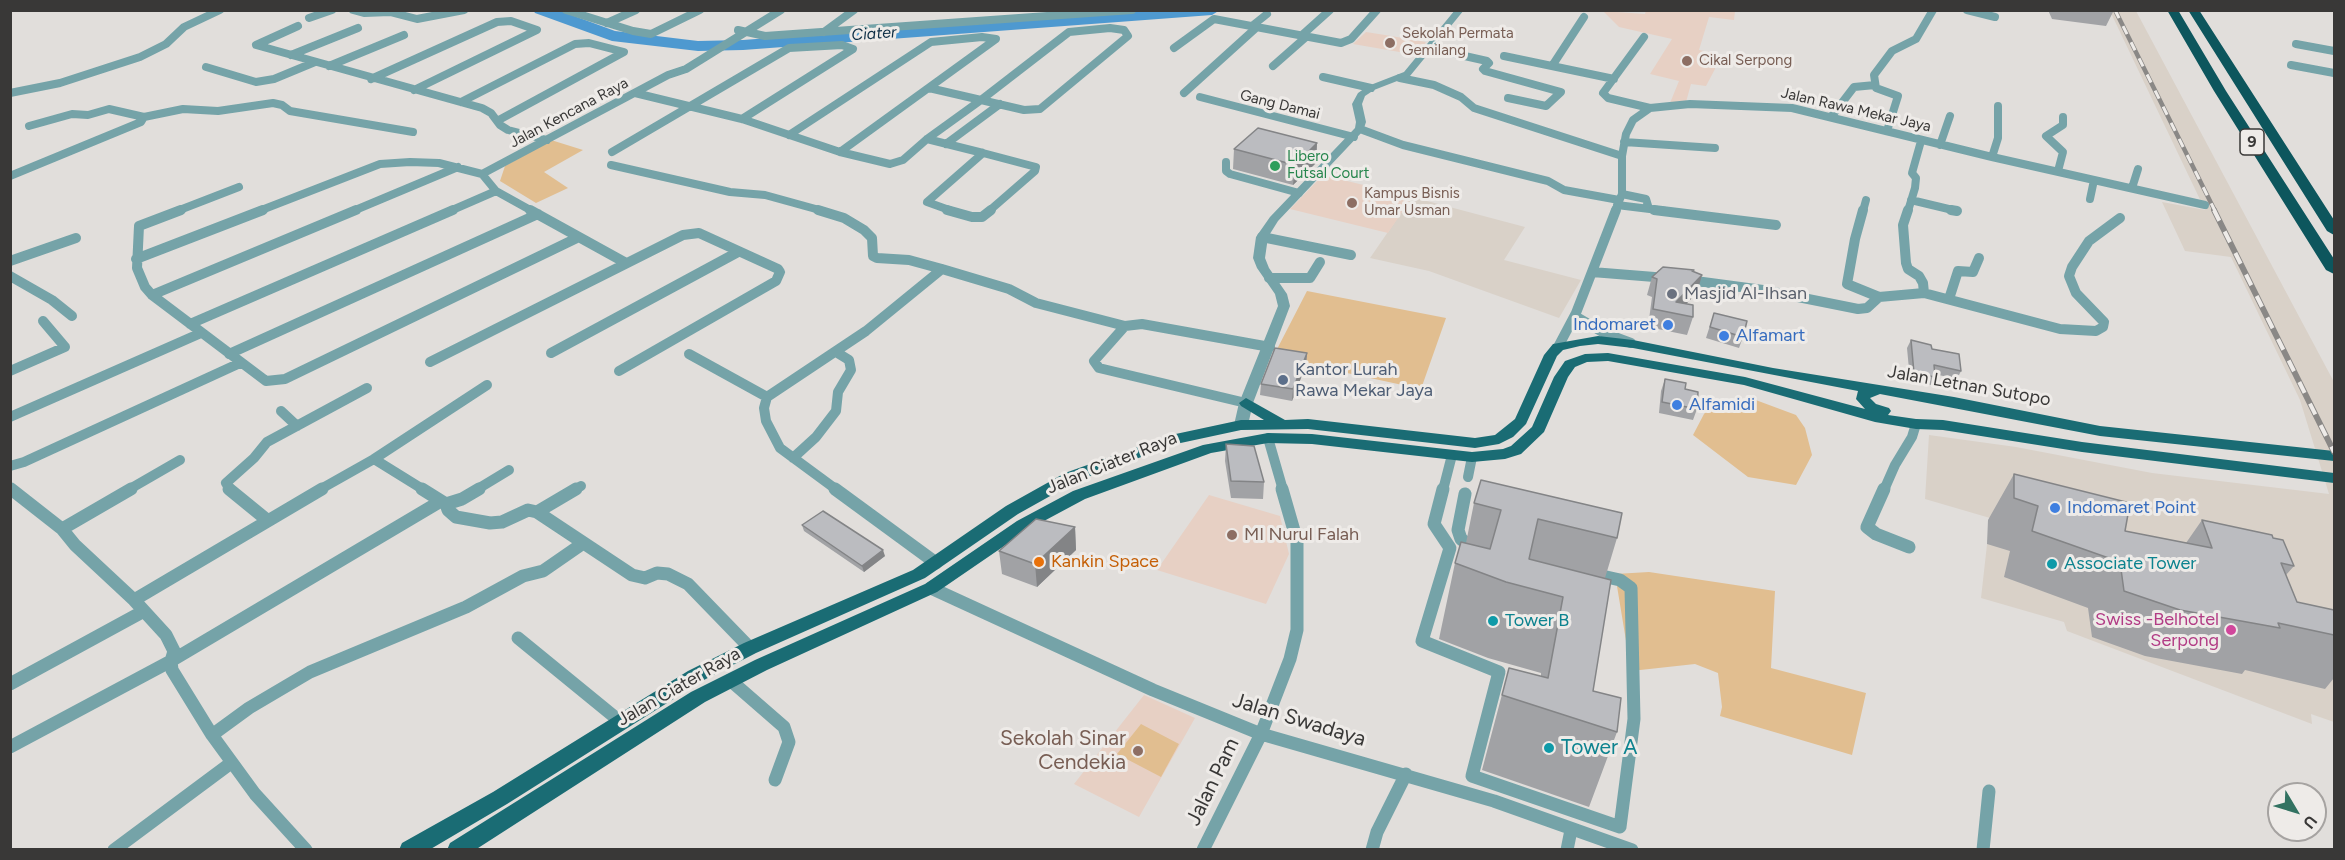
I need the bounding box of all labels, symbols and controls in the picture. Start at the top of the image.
water label: Ciater [851,23,897,45]
place label: Sekolah Permata Gemilang [1402,25,1514,60]
marker: Sekolah Permata Gemilang [1383,36,1397,50]
place label: Cikal Serpong [1699,52,1792,70]
marker: Cikal Serpong [1680,54,1694,68]
street label: Jalan Kencana Raya [507,74,631,152]
street label: Jalan Rawa Mekar Jaya [1779,84,1933,136]
street label: Gang Damai [1238,86,1322,124]
road number: 9 [2240,129,2264,155]
place label: Libero Futsal Court [1287,148,1369,183]
marker: Libero Futsal Court [1268,159,1282,173]
place label: Kampus Bisnis Umar Usman [1364,185,1460,220]
marker: Kampus Bisnis Umar Usman [1345,196,1359,210]
place label: Masjid Al-Ihsan [1684,283,1807,305]
marker: Masjid Al-Ihsan [1665,287,1679,301]
place label: Indomaret [1573,314,1656,336]
marker: Indomaret [1661,318,1675,332]
place label: Alfamart [1736,325,1805,347]
marker: Alfamart [1717,329,1731,343]
place label: Kantor Lurah Rawa Mekar Jaya [1295,359,1433,401]
street label: Jalan Letnan Sutopo [1886,361,2052,411]
marker: Kantor Lurah Rawa Mekar Jaya [1276,373,1290,387]
place label: Alfamidi [1689,394,1755,416]
marker: Alfamidi [1670,398,1684,412]
street label: Jalan Ciater Raya [1044,427,1180,499]
place label: Indomaret Point [2067,497,2196,519]
marker: Indomaret Point [2048,501,2062,515]
place label: MI Nurul Falah [1244,524,1359,546]
marker: MI Nurul Falah [1225,528,1239,542]
place label: Kankin Space [1051,551,1159,573]
place label: Associate Tower [2064,553,2196,575]
marker: Kankin Space [1032,555,1046,569]
marker: Associate Tower [2045,557,2059,571]
place label: Swiss -Belhotel Serpong [2095,609,2219,652]
place label: Tower B [1505,610,1569,632]
marker: Tower B [1486,614,1500,628]
marker: Swiss -Belhotel Serpong [2224,623,2238,637]
street label: Jalan Ciater Raya [614,643,744,731]
street label: Jalan Swadaya [1229,688,1369,752]
place label: Sekolah Sinar Cendekia [1000,726,1126,776]
street label: Jalan Pam [1181,734,1245,830]
place label: Tower A [1561,735,1637,761]
marker: Tower A [1542,741,1556,755]
marker: Sekolah Sinar Cendekia [1131,744,1145,758]
north arrow [2267,782,2327,842]
text: U [2299,812,2321,832]

